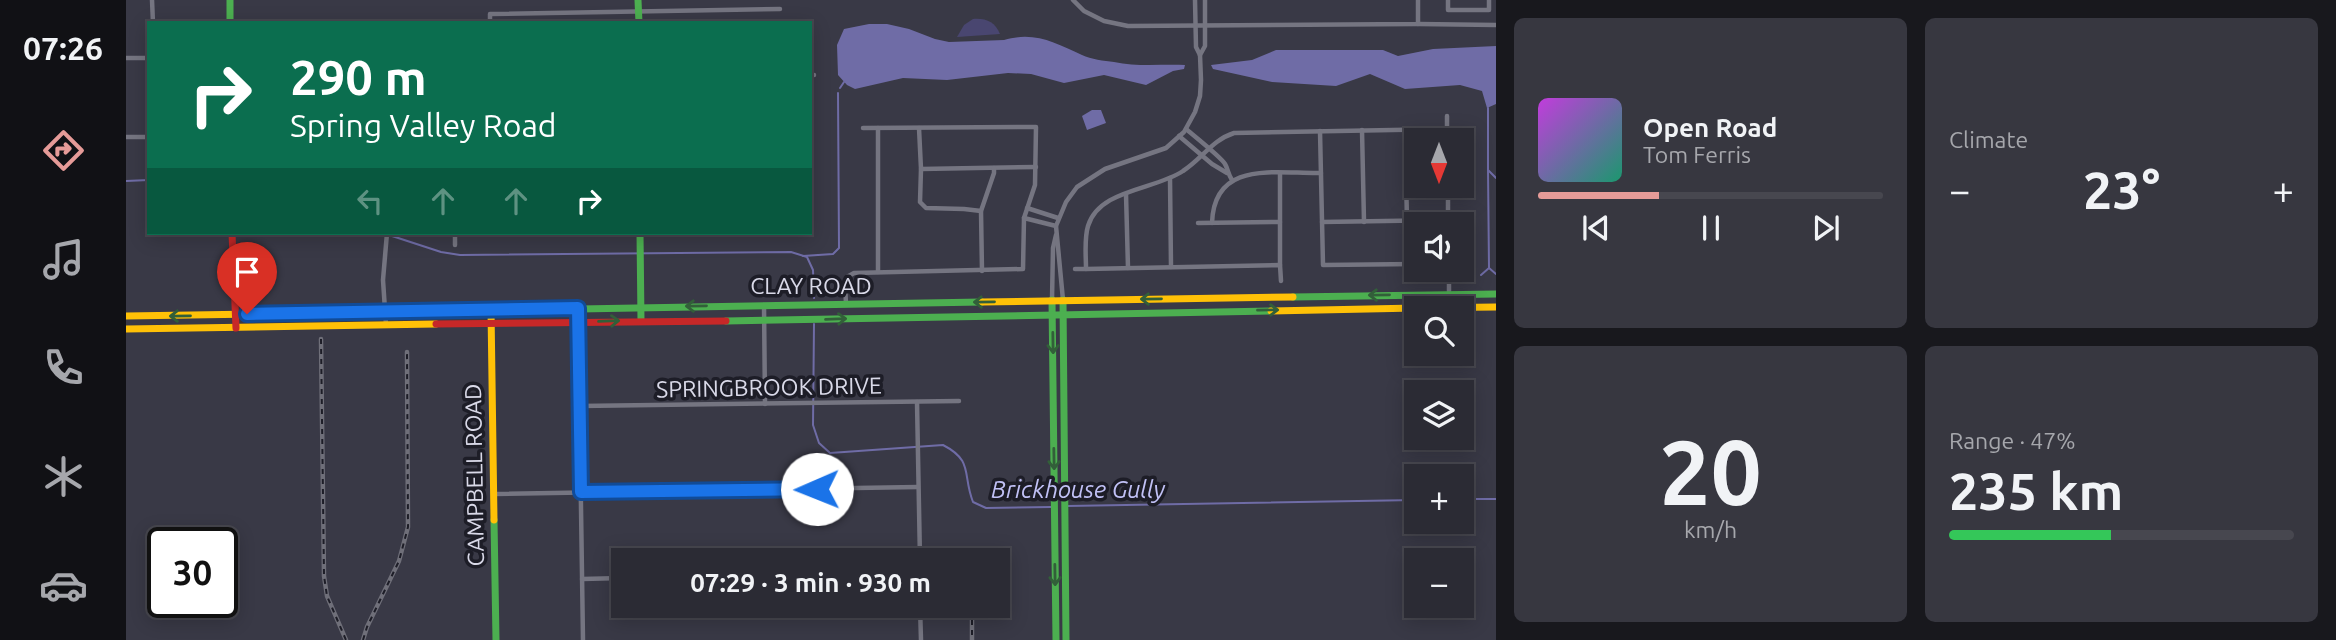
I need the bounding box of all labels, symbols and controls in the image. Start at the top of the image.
text: 07:26 [23,30,103,66]
icon: right [175,49,266,140]
text: 290 m [290,49,427,104]
text: Spring Valley Road [290,107,557,143]
text: Open Road [1643,113,1777,142]
icon: directions [39,126,88,175]
text: Climate [1949,127,2028,152]
north arrow [1404,128,1474,198]
map controls [1404,128,1474,618]
text: Tom Ferris [1643,142,1751,167]
text: 23° [2083,161,2160,219]
text: − [1949,169,1970,211]
text: + [2273,169,2294,211]
icon: left [351,182,389,220]
icon: ahead [424,182,462,220]
icon: ahead [497,182,535,220]
icon: right [570,182,608,220]
icon: previous [1577,209,1615,247]
icon: pause [1692,209,1730,247]
icon: next [1807,209,1845,247]
button: sound [1404,212,1474,282]
icon: music [39,235,88,284]
pin [217,242,277,314]
icon: arrive [228,253,266,291]
street label: CLAY ROAD [750,273,872,298]
one-way arrow [1368,289,1391,302]
one-way arrow [1140,292,1163,306]
one-way arrow [973,295,996,308]
button: search [1404,296,1474,366]
one-way arrow [684,299,707,312]
one-way arrow [1256,303,1279,317]
one-way arrow [169,309,192,322]
one-way arrow [824,312,847,326]
one-way arrow [597,315,620,328]
one-way arrow [1046,332,1060,355]
icon: phone [39,343,88,392]
street label: SPRINGBROOK DRIVE [656,373,882,401]
button: layers [1404,380,1474,450]
street label: CAMPBELL ROAD [460,383,488,567]
text: 20 [1659,420,1762,522]
text: Range · 47% [1949,428,2076,453]
one-way arrow [1047,447,1061,470]
icon: climate [39,452,88,501]
position arrow [780,452,854,526]
text: 235 km [1949,462,2123,520]
button: + [1404,464,1474,534]
water label: Brickhouse Gully [991,476,1166,503]
text: km/h [1684,517,1737,542]
speed limit sign: 30 [147,527,238,618]
button: − [1404,548,1474,618]
icon: car [39,561,88,610]
one-way arrow [1048,563,1062,586]
text: 07:29 · 3 min · 930 m [690,568,931,597]

